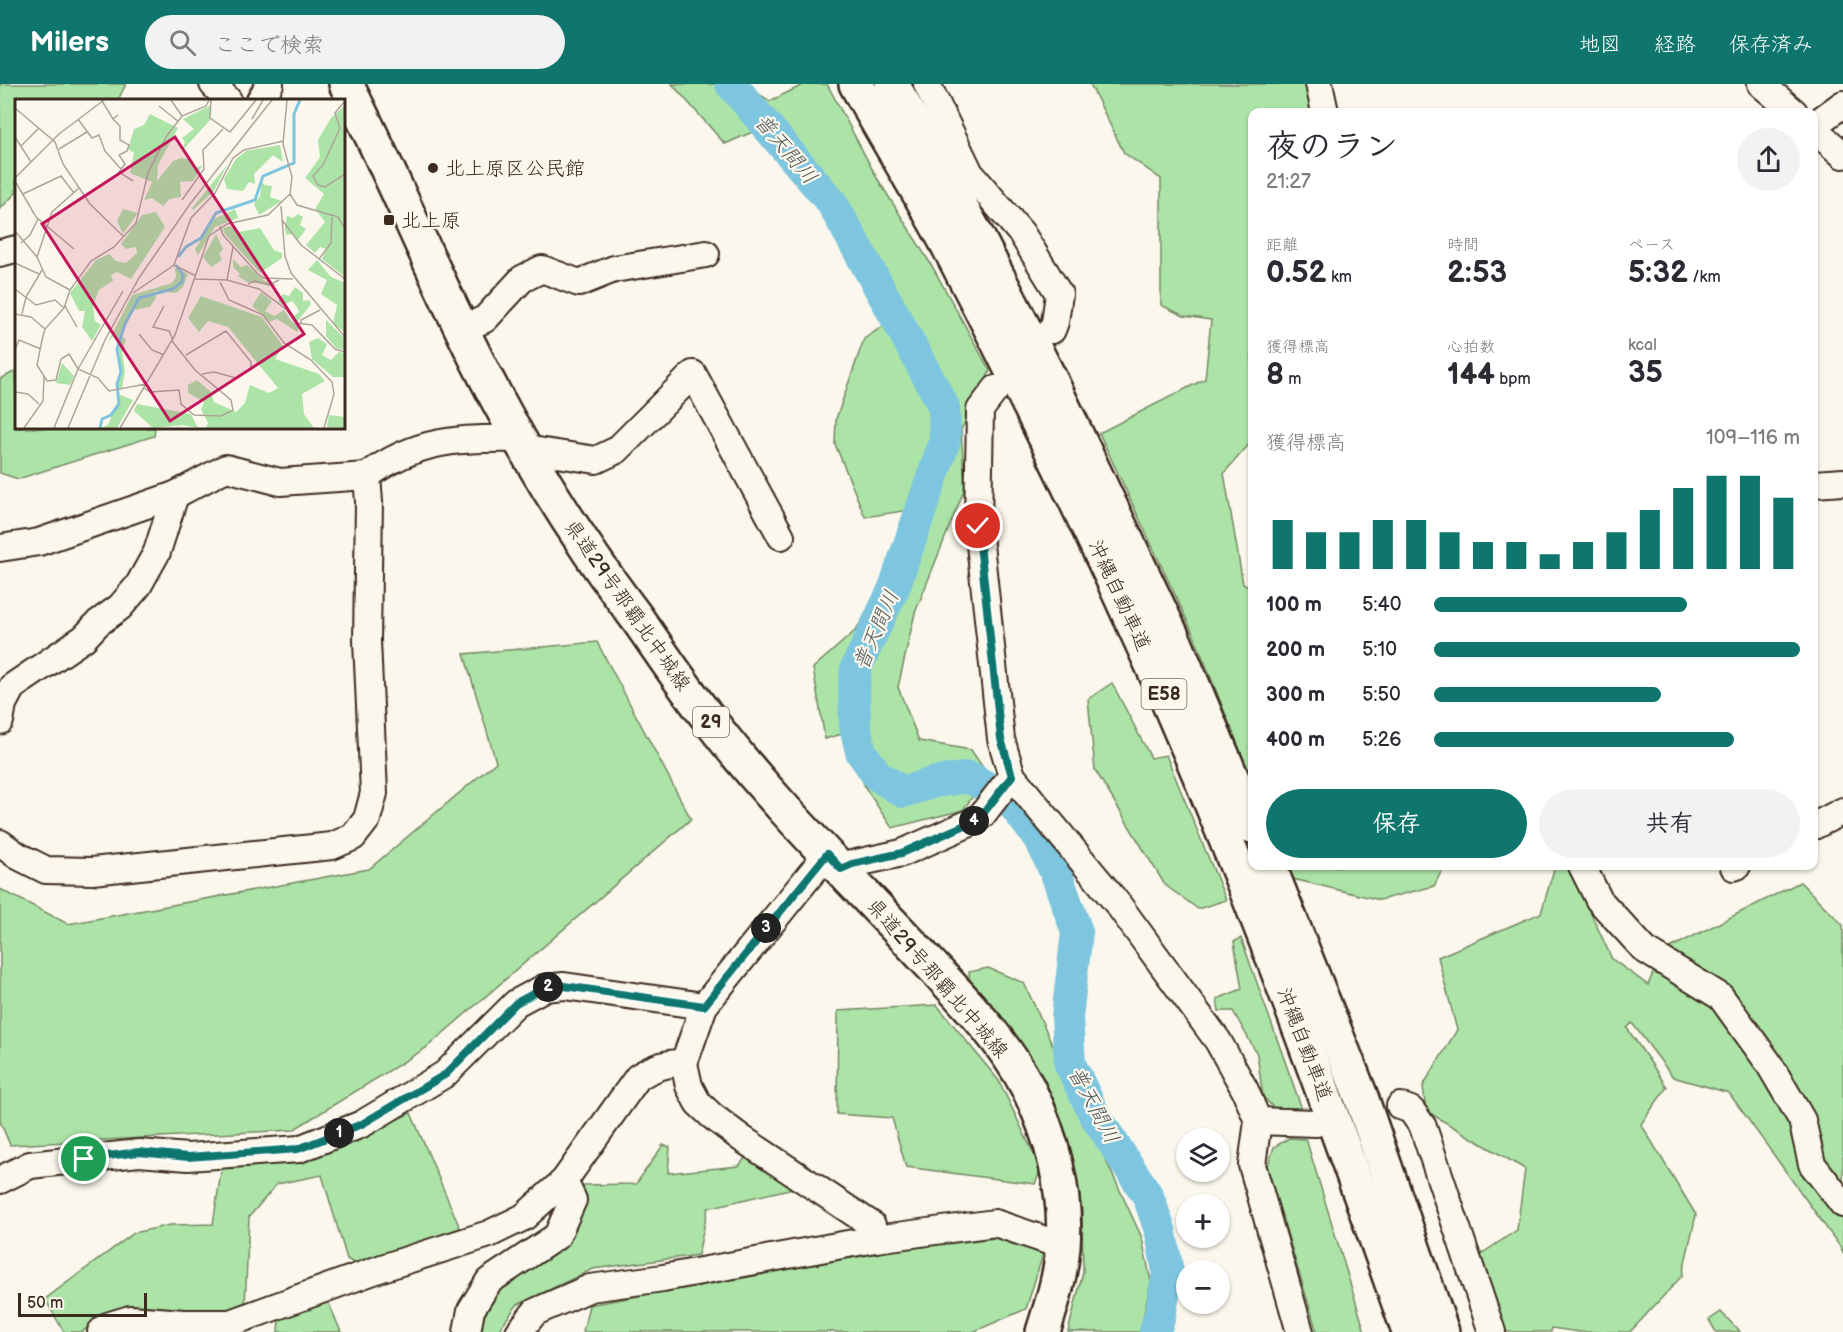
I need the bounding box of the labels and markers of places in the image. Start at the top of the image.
place label: 北上原区公民館 [445,157,585,181]
marker: 北上原区公民館 [426,161,440,175]
place label: 北上原 [401,209,461,233]
marker: 北上原 [382,213,396,227]
pin [952,500,1003,551]
pin: 4 [959,806,989,836]
pin: 3 [751,913,781,943]
pin: 2 [533,972,563,1002]
pin: 1 [324,1118,354,1148]
pin [58,1133,109,1184]

